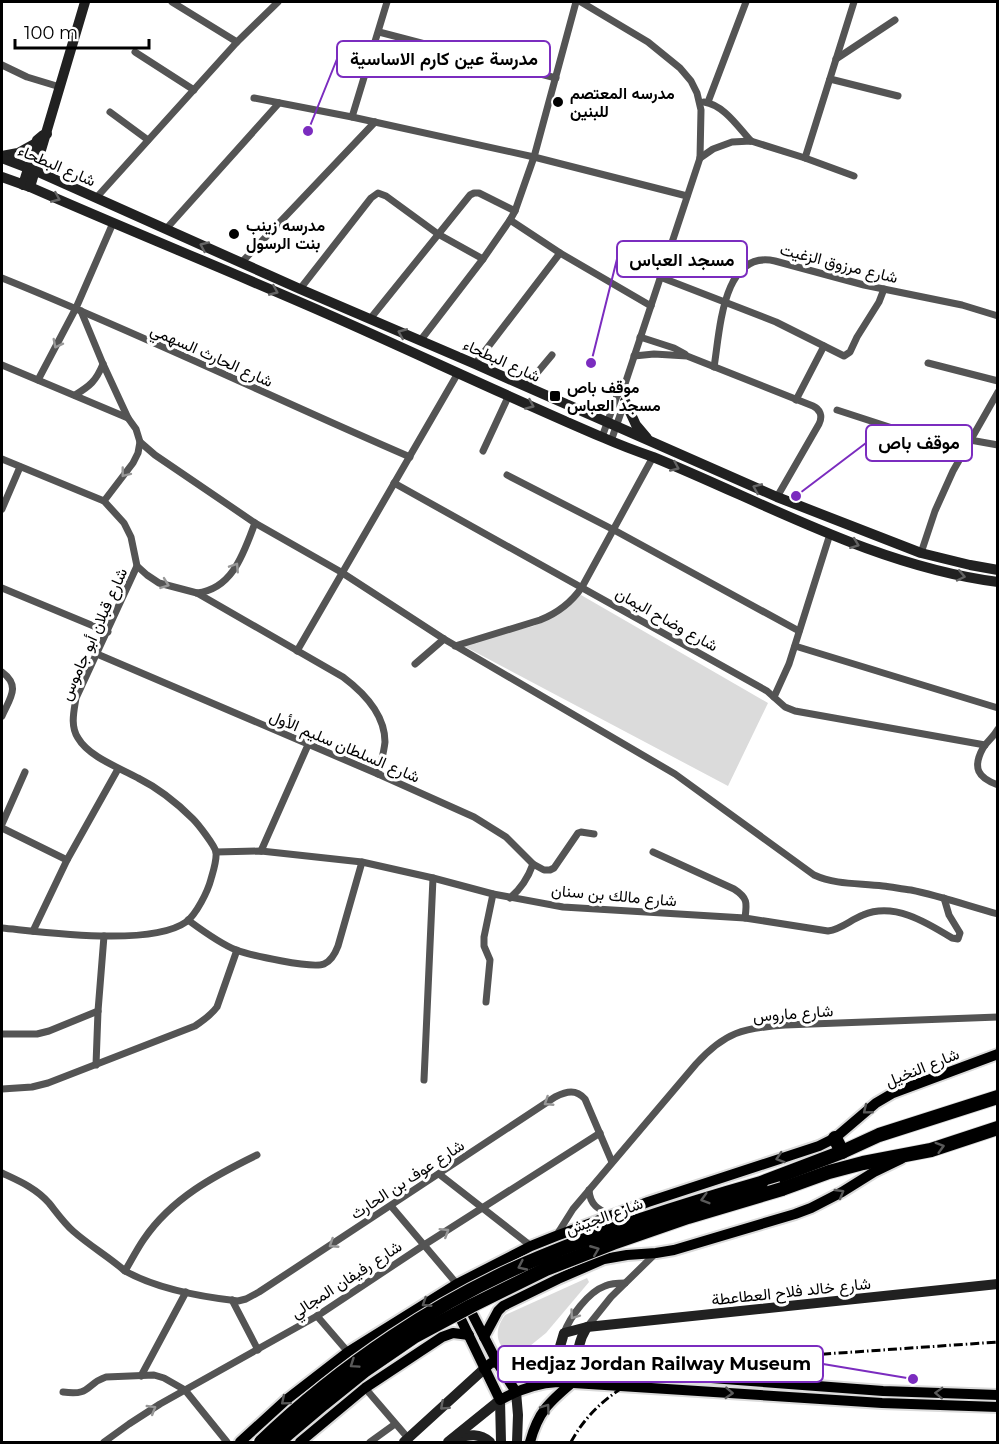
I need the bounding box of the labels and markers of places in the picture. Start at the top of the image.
callout: مدرسة عين كارم الاساسية [337,41,550,77]
place label: مدرسه المعتصم للبنين [570,84,675,121]
marker: مدرسه المعتصم للبنين [551,95,565,109]
place label: مدرسه زينب بنت الرسول [246,216,325,254]
marker: مدرسه زينب بنت الرسول [227,227,241,241]
callout: مسجد العباس [617,241,747,277]
place label: موقف باص مسجد العباس [567,378,661,415]
marker: موقف باص مسجد العباس [548,389,562,403]
callout: موقف باص [866,425,972,461]
callout: Hedjaz Jordan Railway Museum [498,1346,823,1382]

